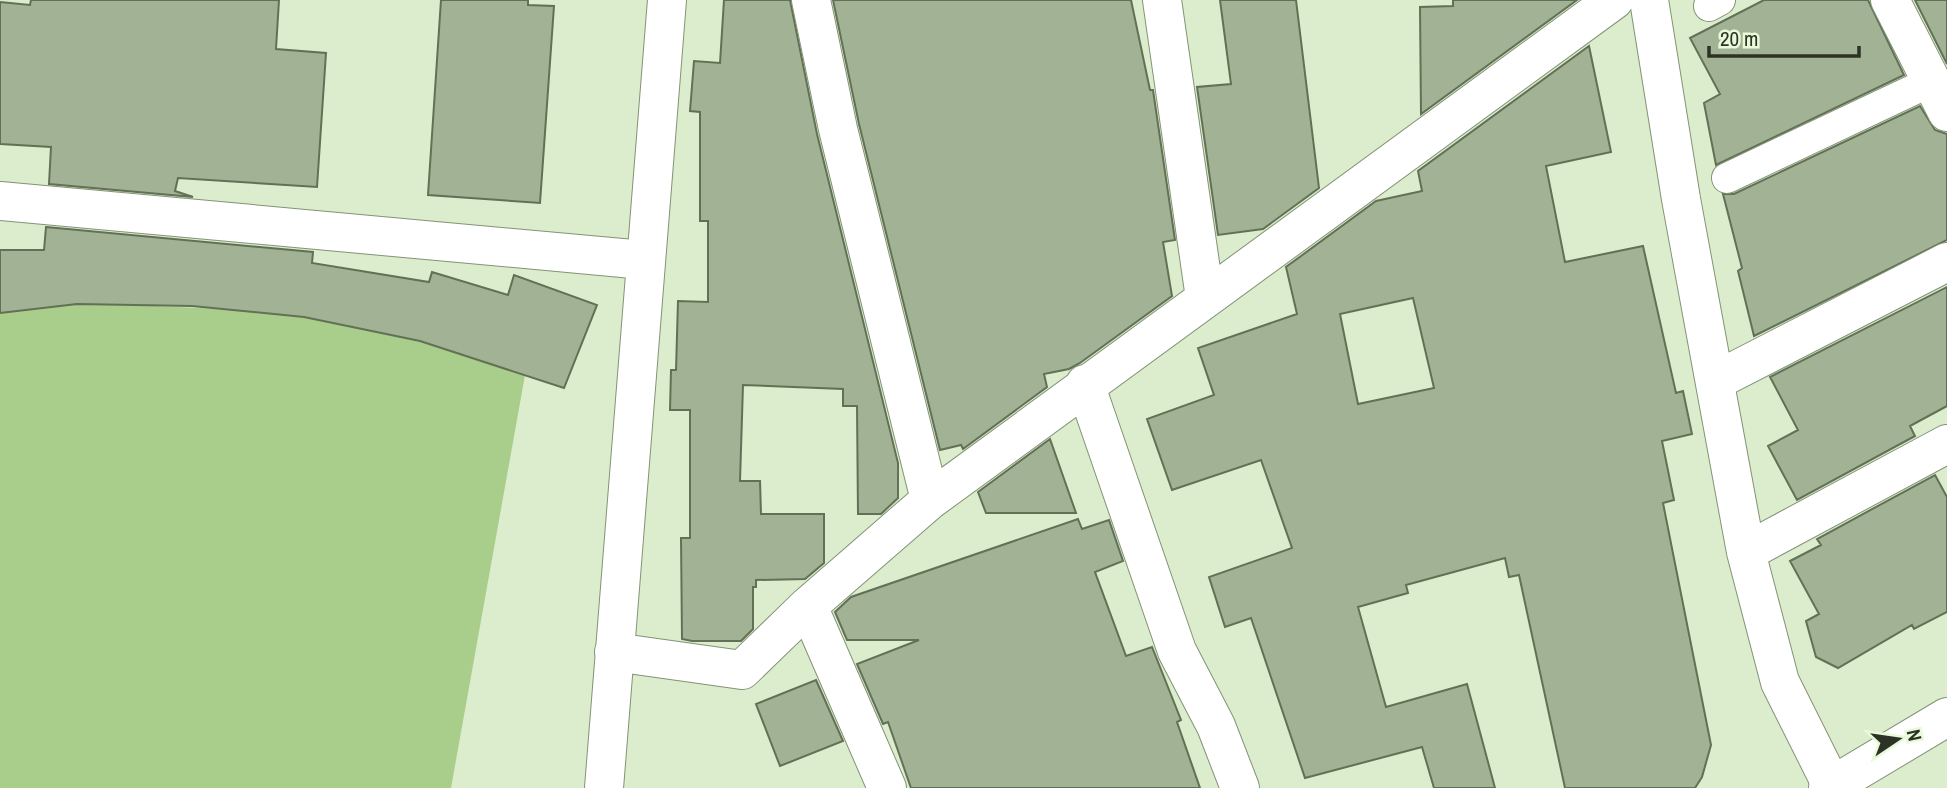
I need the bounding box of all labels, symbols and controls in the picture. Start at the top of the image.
scale bar [1709,14,1860,58]
text: 20 m [1720,24,1758,53]
north arrow [1863,704,1933,774]
text: N [1901,727,1928,744]

